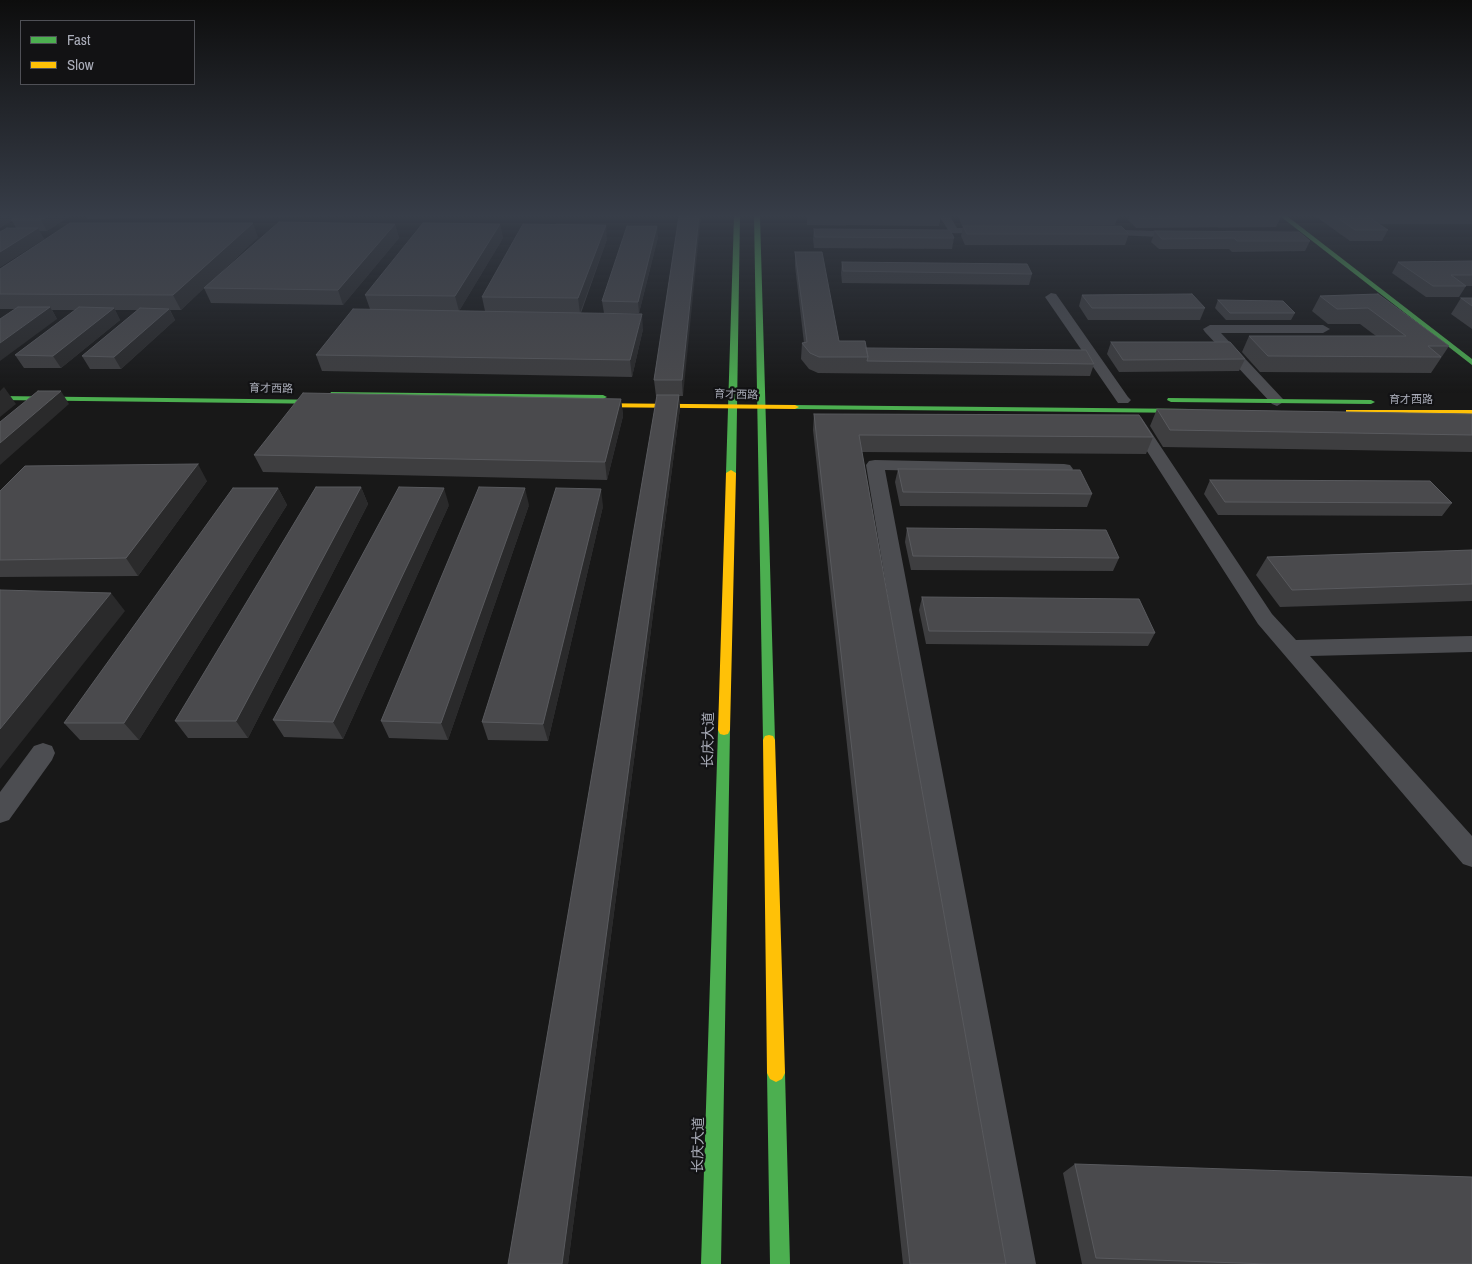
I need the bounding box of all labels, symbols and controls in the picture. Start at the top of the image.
legend [20,20,195,85]
text: Fast [67,29,90,50]
text: Slow [67,54,94,75]
street label: 育才西路 [249,382,293,396]
street label: 育才西路 [714,388,758,402]
street label: 育才西路 [1389,393,1433,407]
street label: 长庆大道 [700,712,718,768]
street label: 长庆大道 [690,1117,708,1173]

